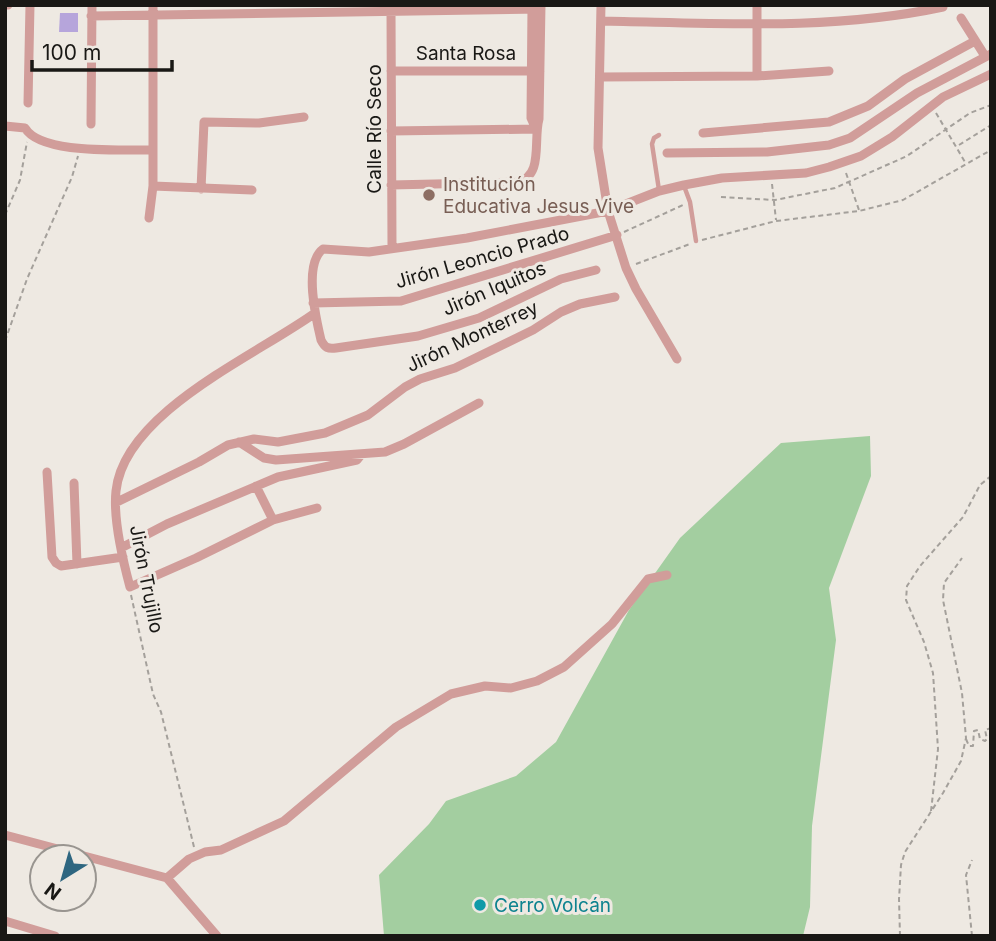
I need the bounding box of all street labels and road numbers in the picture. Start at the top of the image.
street label: Santa Rosa [416,42,516,65]
street label: Calle Río Seco [363,64,386,194]
street label: Jirón Leoncio Prado [393,222,572,293]
street label: Jirón Iquitos [439,256,549,321]
street label: Jirón Monterrey [403,296,542,377]
street label: Jirón Trujillo [125,523,168,635]

